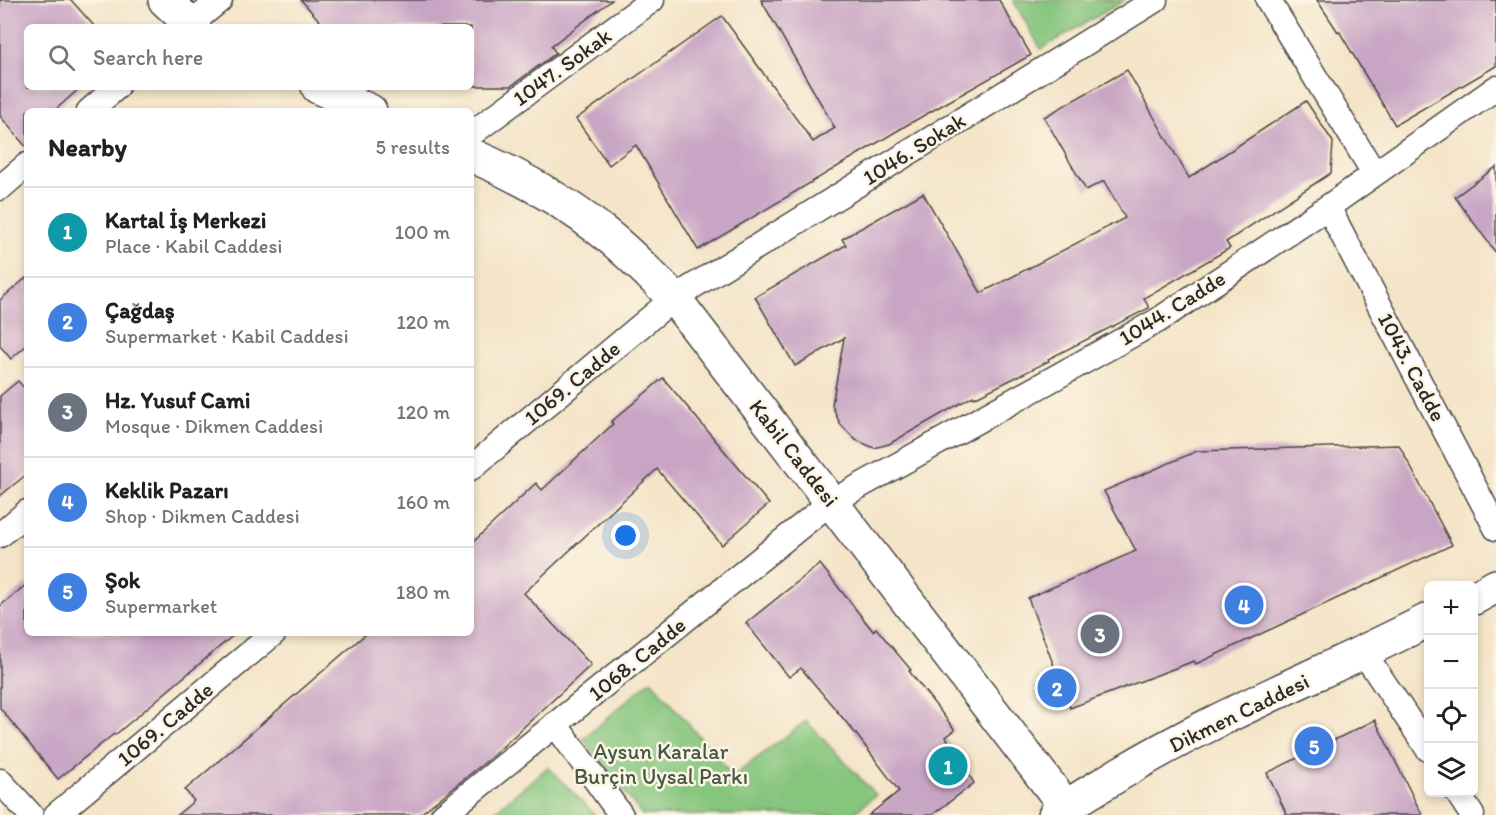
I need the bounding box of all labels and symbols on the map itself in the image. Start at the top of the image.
street label: 1047. Sokak [507,22,617,112]
street label: 1046. Sokak [858,107,970,191]
street label: 1044. Cadde [1114,265,1230,351]
street label: 1043. Cadde [1372,308,1452,426]
street label: 1069. Cadde [518,335,626,431]
street label: Kabil Caddesi [744,394,844,512]
your location [611,521,640,550]
pin: 4 [1224,582,1264,628]
street label: 1068. Cadde [583,611,691,707]
pin: 3 [1080,612,1120,656]
pin: 2 [1038,666,1076,710]
street label: Dikmen Caddesi [1164,667,1314,759]
street label: 1069. Cadde [111,676,219,772]
pin: 5 [1294,724,1334,768]
park label: Aysun Karalar Burçin Uysal Parkı [574,738,748,790]
pin: 1 [928,744,968,789]

